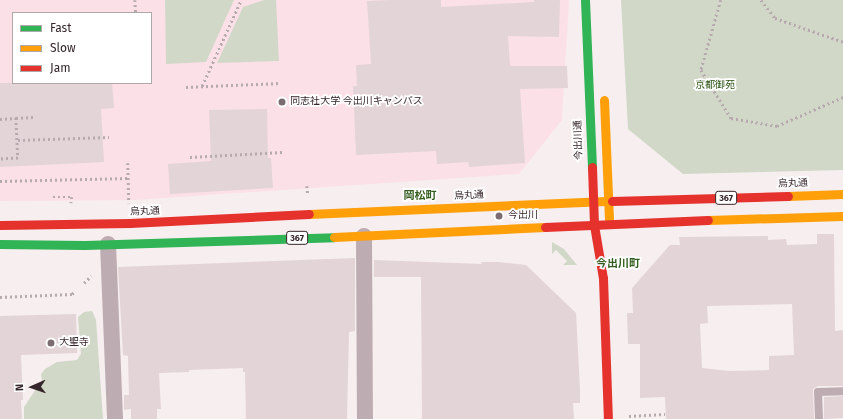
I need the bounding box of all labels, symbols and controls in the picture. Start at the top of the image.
legend [12,12,152,84]
text: Fast [50,21,72,35]
text: Slow [50,41,76,55]
text: Jam [50,61,70,75]
park label: 京都御苑 [695,80,735,92]
place label: 同志社大学 今出川キャンパス [290,96,423,108]
marker: 同志社大学 今出川キャンパス [277,97,287,107]
street label: 今出川通 [572,120,586,160]
street label: 烏丸通 [778,177,808,191]
district label: 岡松町 [404,189,436,203]
street label: 烏丸通 [454,189,484,203]
road number: 367 [715,191,737,205]
street label: 烏丸通 [130,205,160,219]
marker: 今出川 [493,210,505,222]
place label: 今出川 [508,210,538,222]
road number: 367 [286,231,308,245]
district label: 今出川町 [596,257,640,271]
place label: 大聖寺 [59,337,89,349]
marker: 大聖寺 [46,338,56,348]
north arrow [12,367,52,407]
text: N [13,384,26,391]

